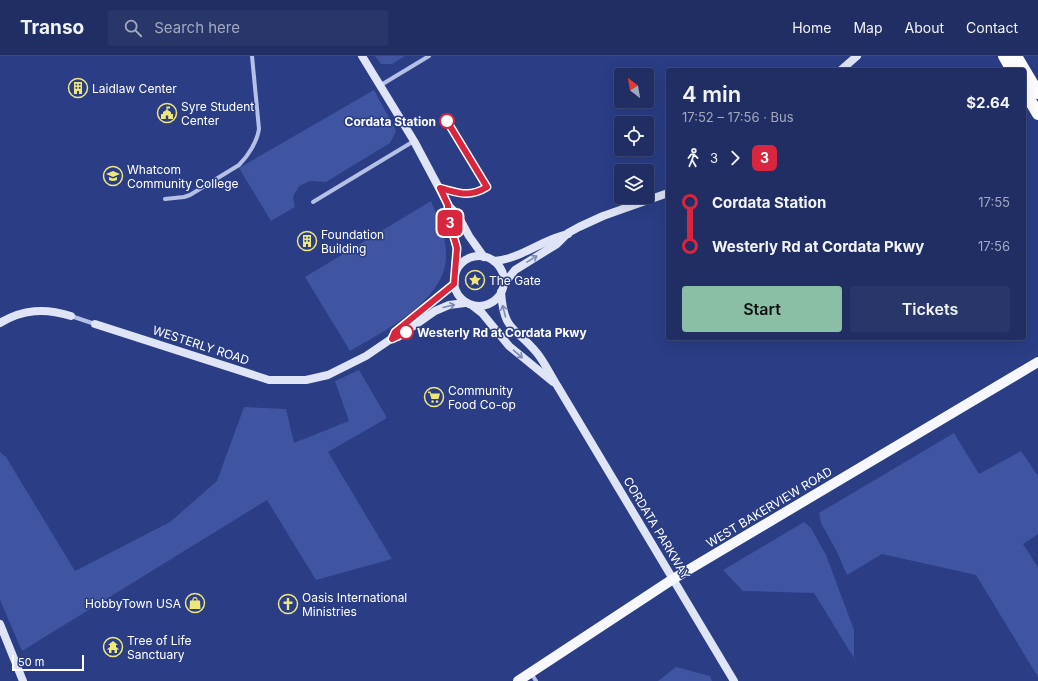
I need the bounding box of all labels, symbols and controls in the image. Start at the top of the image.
search box [108,10,388,46]
text: Transo [20,16,84,39]
icon: search [122,17,144,39]
text: Search here [154,18,240,37]
text: Home [792,19,831,36]
text: Map [853,19,883,36]
text: About [905,19,944,36]
text: Contact [966,19,1018,36]
north arrow [614,68,654,108]
map controls [614,68,654,204]
building icon: Laidlaw Center [67,77,89,99]
place label: Laidlaw Center [92,81,177,96]
text: 4 min [682,81,741,107]
text: $2.64 [966,93,1010,112]
place label: Syre Student Center [181,99,254,128]
public building icon: Syre Student Center [156,102,178,124]
text: 17:52 – 17:56 · Bus [682,109,794,125]
marker: Cordata Station [439,113,455,129]
place label: Cordata Station [345,114,436,129]
button: locate [614,116,654,156]
icon: walk [682,147,704,169]
icon: forward [724,147,746,169]
text: 3 [760,149,769,166]
text: 3 [710,150,718,166]
place label: Whatcom Community College [127,162,238,191]
button: layers [614,164,654,204]
school or university icon: Whatcom Community College [102,165,124,187]
text: Cordata Station [712,193,826,212]
text: 17:55 [978,194,1010,210]
line badge: 3 [437,210,463,236]
text: 3 [445,214,455,231]
place label: Foundation Building [321,227,384,256]
building icon: Foundation Building [296,230,318,252]
text: Westerly Rd at Cordata Pkwy [712,237,924,256]
text: 17:56 [978,238,1010,254]
one-way arrow [526,254,538,262]
place icon: The Gate [464,269,486,291]
place label: The Gate [489,273,541,288]
button: Start [682,286,842,332]
button: Tickets [850,286,1010,332]
one-way arrow [442,302,455,309]
one-way arrow [500,304,507,317]
street label: WESTERLY ROAD [151,322,251,368]
marker: Westerly Rd at Cordata Pkwy [398,324,414,340]
place label: Westerly Rd at Cordata Pkwy [417,325,588,340]
one-way arrow [513,350,524,359]
place label: Community Food Co-op [448,383,516,412]
supermarket icon: Community Food Co-op [423,386,445,408]
street label: WEST BAKERVIEW ROAD [703,463,835,551]
street label: CORDATA PARKWAY [620,474,694,582]
place label: Oasis International Ministries [302,590,407,619]
shop icon: HobbyTown USA [184,592,206,614]
church icon: Oasis International Ministries [277,593,299,615]
place label: HobbyTown USA [85,596,181,611]
place label: Tree of Life Sanctuary [127,633,192,662]
temple icon: Tree of Life Sanctuary [102,636,124,658]
scale bar [12,653,84,672]
text: 50 m [18,655,44,669]

